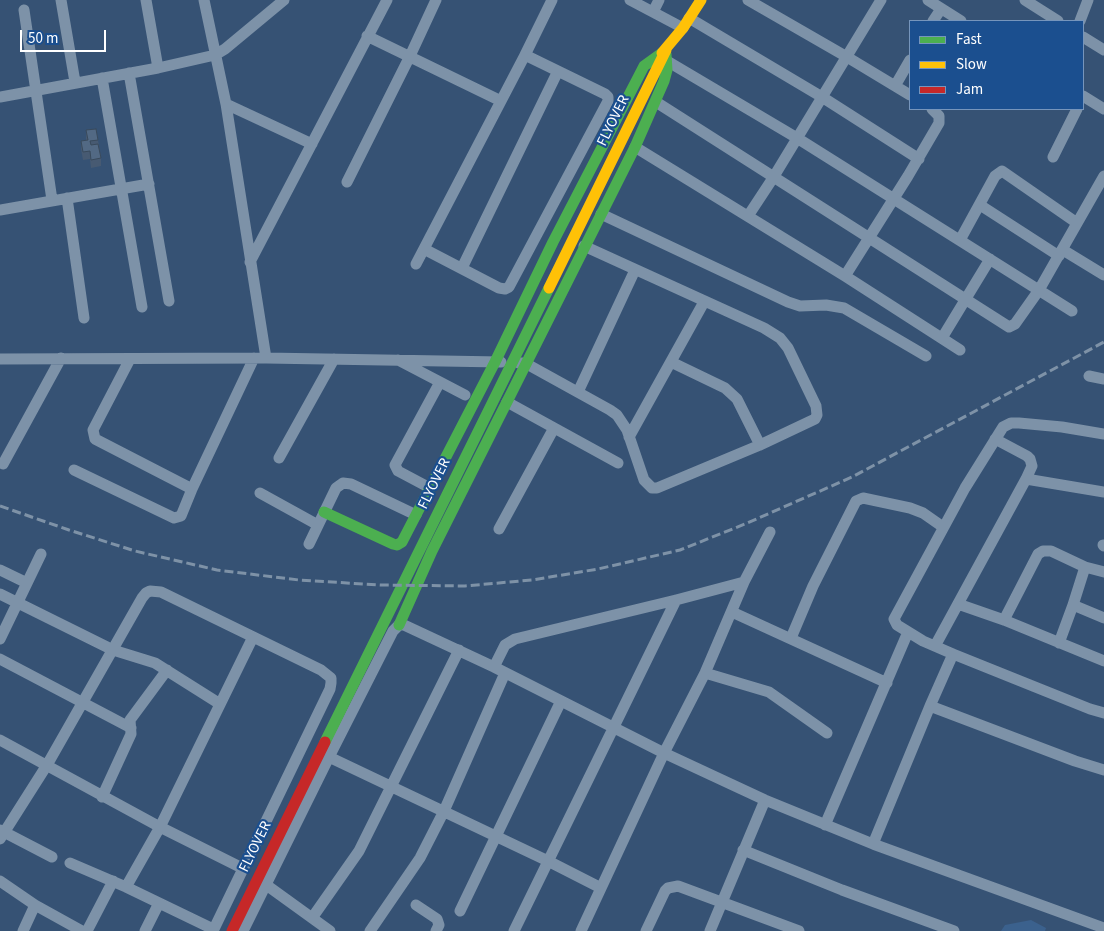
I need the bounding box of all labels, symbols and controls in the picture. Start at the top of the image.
scale bar [22,20,109,52]
legend [909,20,1084,110]
text: 50 m [28,28,58,49]
text: Fast [956,29,982,50]
text: Slow [956,54,987,75]
text: Jam [956,79,983,100]
street label: FLYOVER [594,93,634,149]
street label: FLYOVER [415,456,455,512]
street label: FLYOVER [236,819,276,875]

